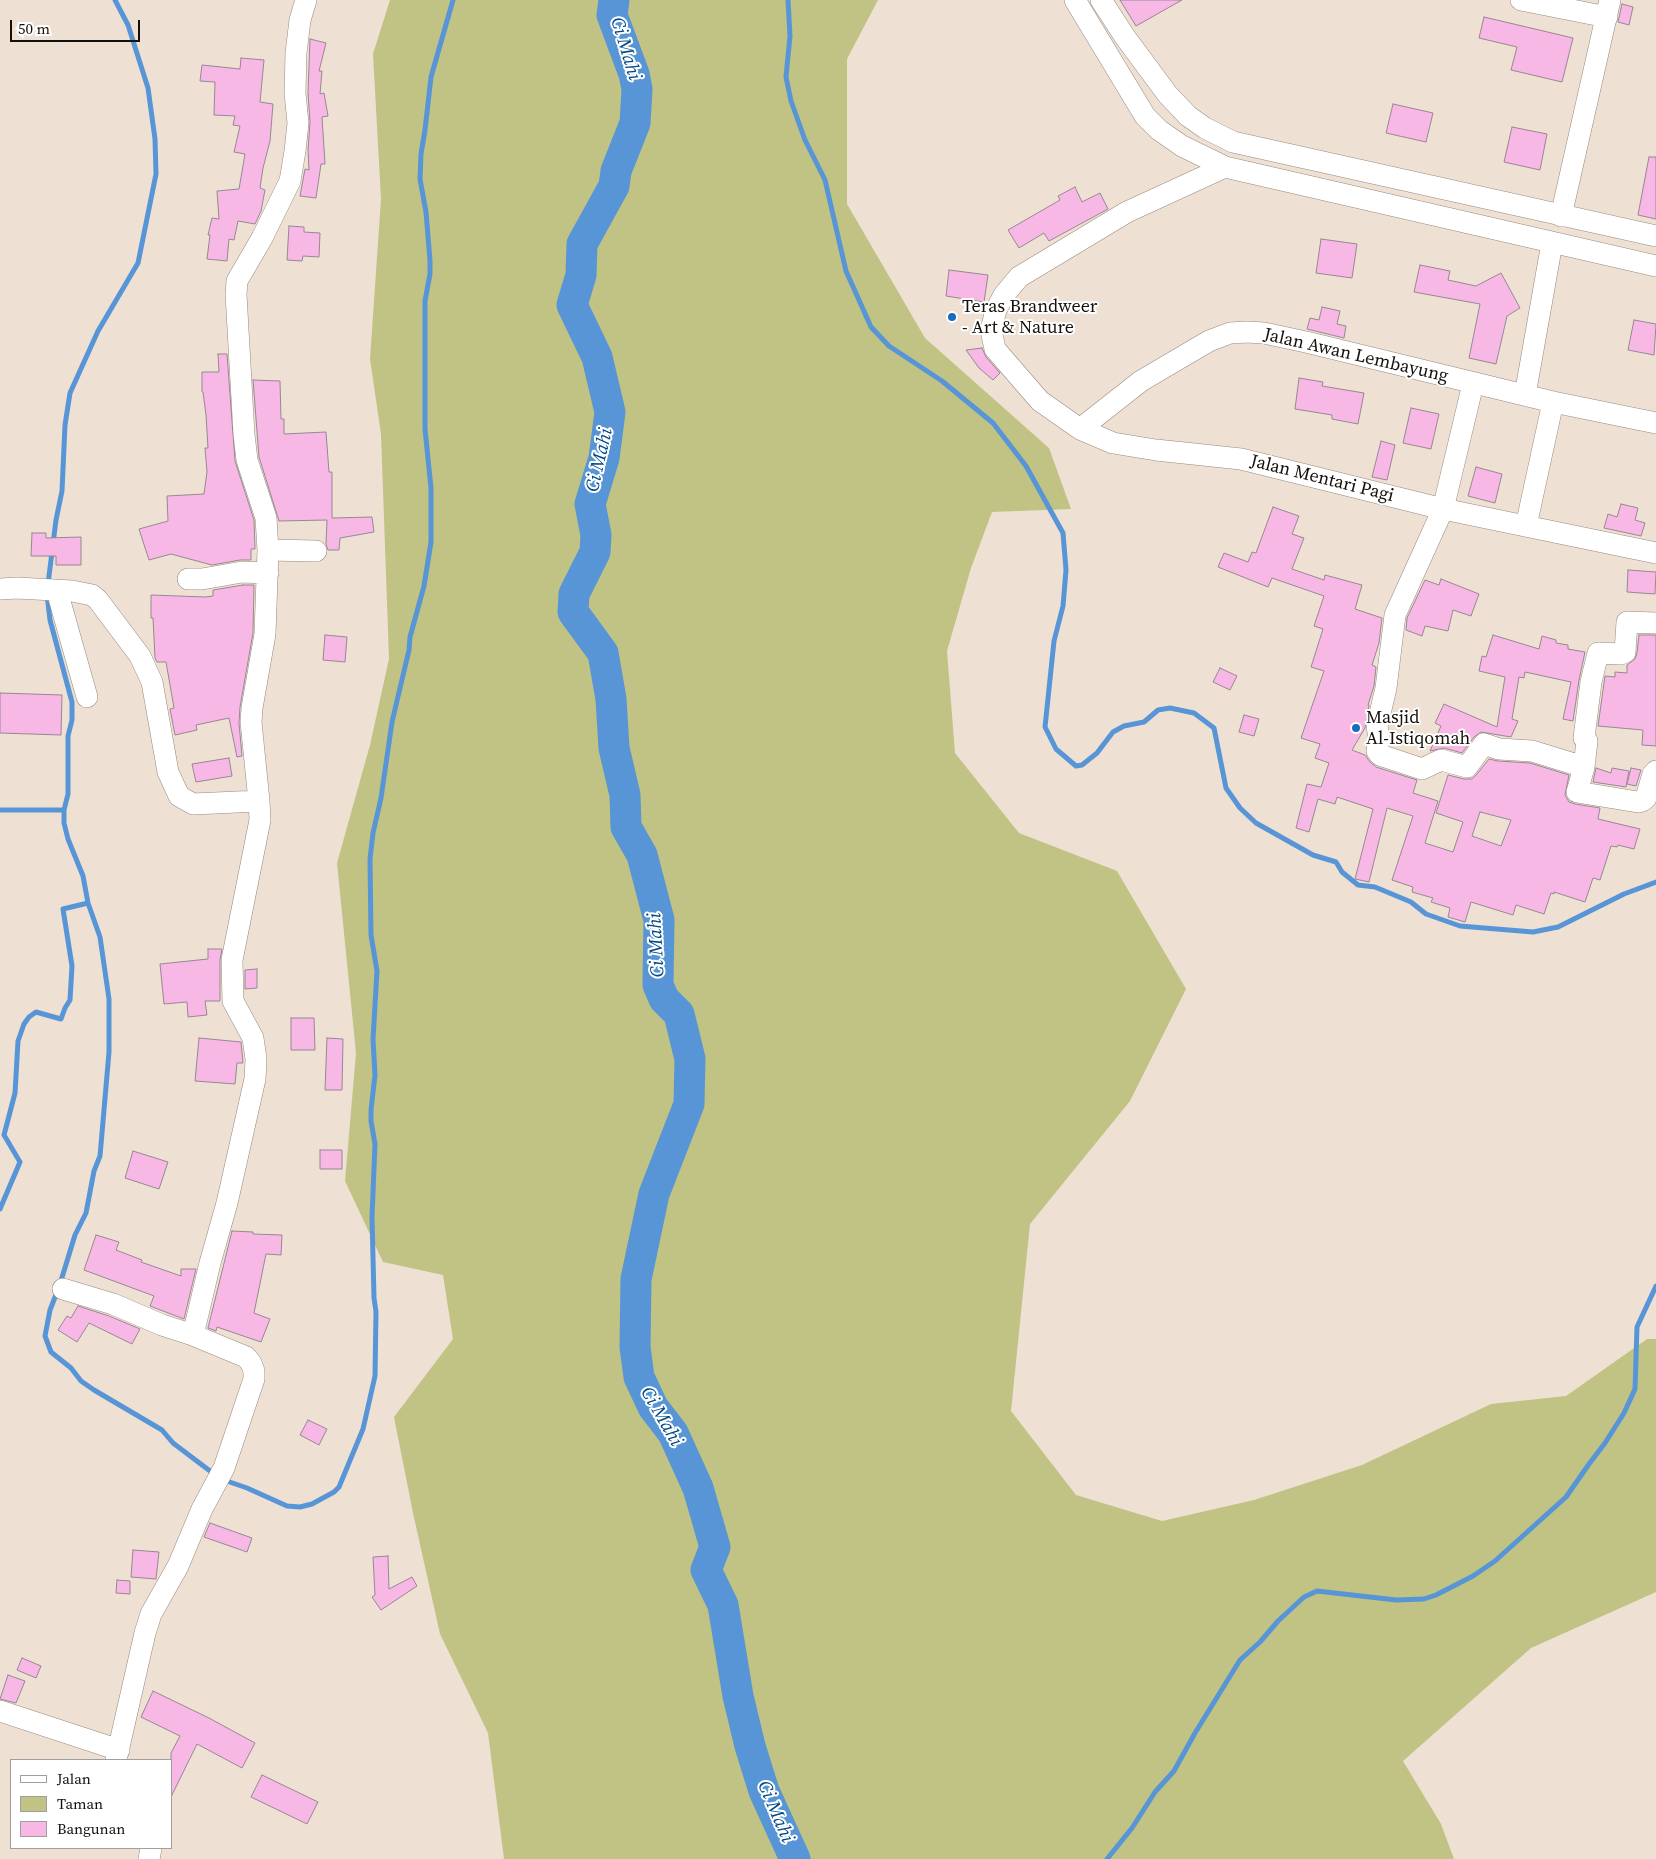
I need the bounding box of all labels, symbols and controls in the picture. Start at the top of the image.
scale bar [12,10,142,42]
water label: Ci Mahi [605,15,645,83]
text: 50 m [18,18,50,39]
place label: Teras Brandweer - Art & Nature [962,296,1097,338]
marker: Teras Brandweer - Art & Nature [946,311,958,323]
street label: Jalan Awan Lembayung [1262,324,1450,388]
water label: Ci Mahi [582,426,618,494]
street label: Jalan Mentari Pagi [1248,451,1396,507]
place label: Masjid Al-Istiqomah [1366,707,1470,750]
marker: Masjid Al-Istiqomah [1350,722,1362,734]
water label: Ci Mahi [644,912,670,978]
water label: Ci Mahi [635,1383,687,1451]
legend [10,1759,172,1849]
text: Jalan [57,1768,91,1789]
water label: Ci Mahi [752,1778,798,1846]
text: Taman [57,1793,103,1814]
text: Bangunan [57,1818,125,1839]

